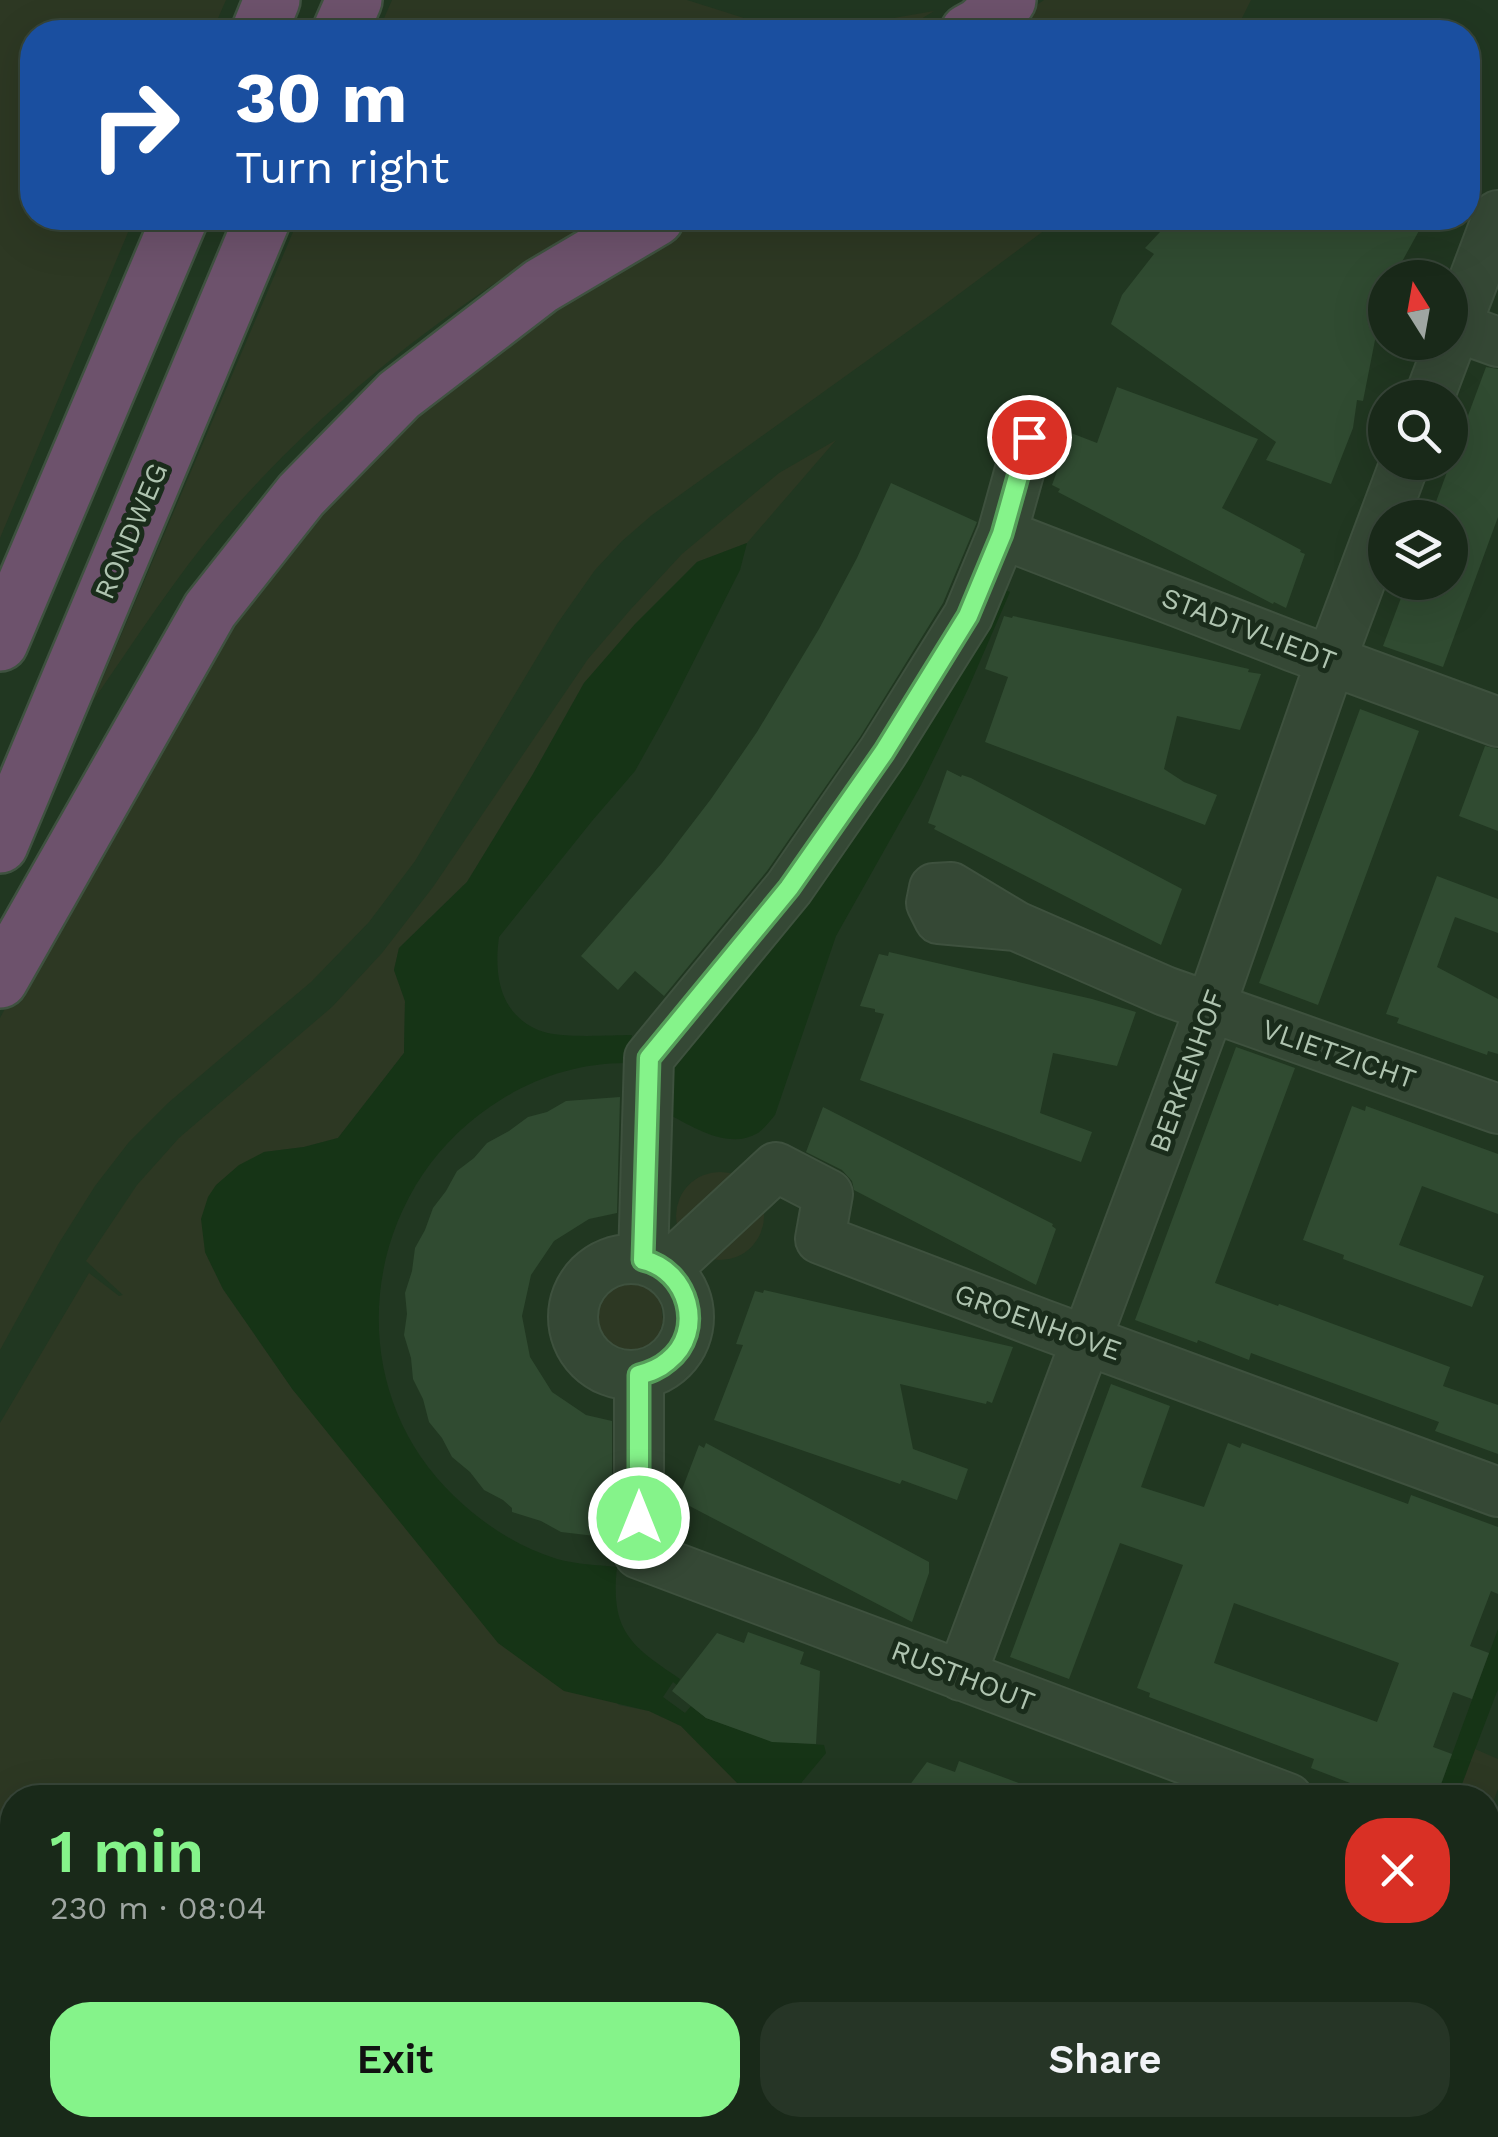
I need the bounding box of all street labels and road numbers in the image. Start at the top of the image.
street label: RONDWEG [88,458,174,604]
street label: STADTVLIEDT [1157,581,1341,677]
street label: BERKENHOF [1142,985,1232,1157]
street label: VLIETZICHT [1258,1012,1420,1096]
street label: GROENHOVE [950,1277,1126,1367]
street label: RUSTHOUT [887,1634,1039,1718]

